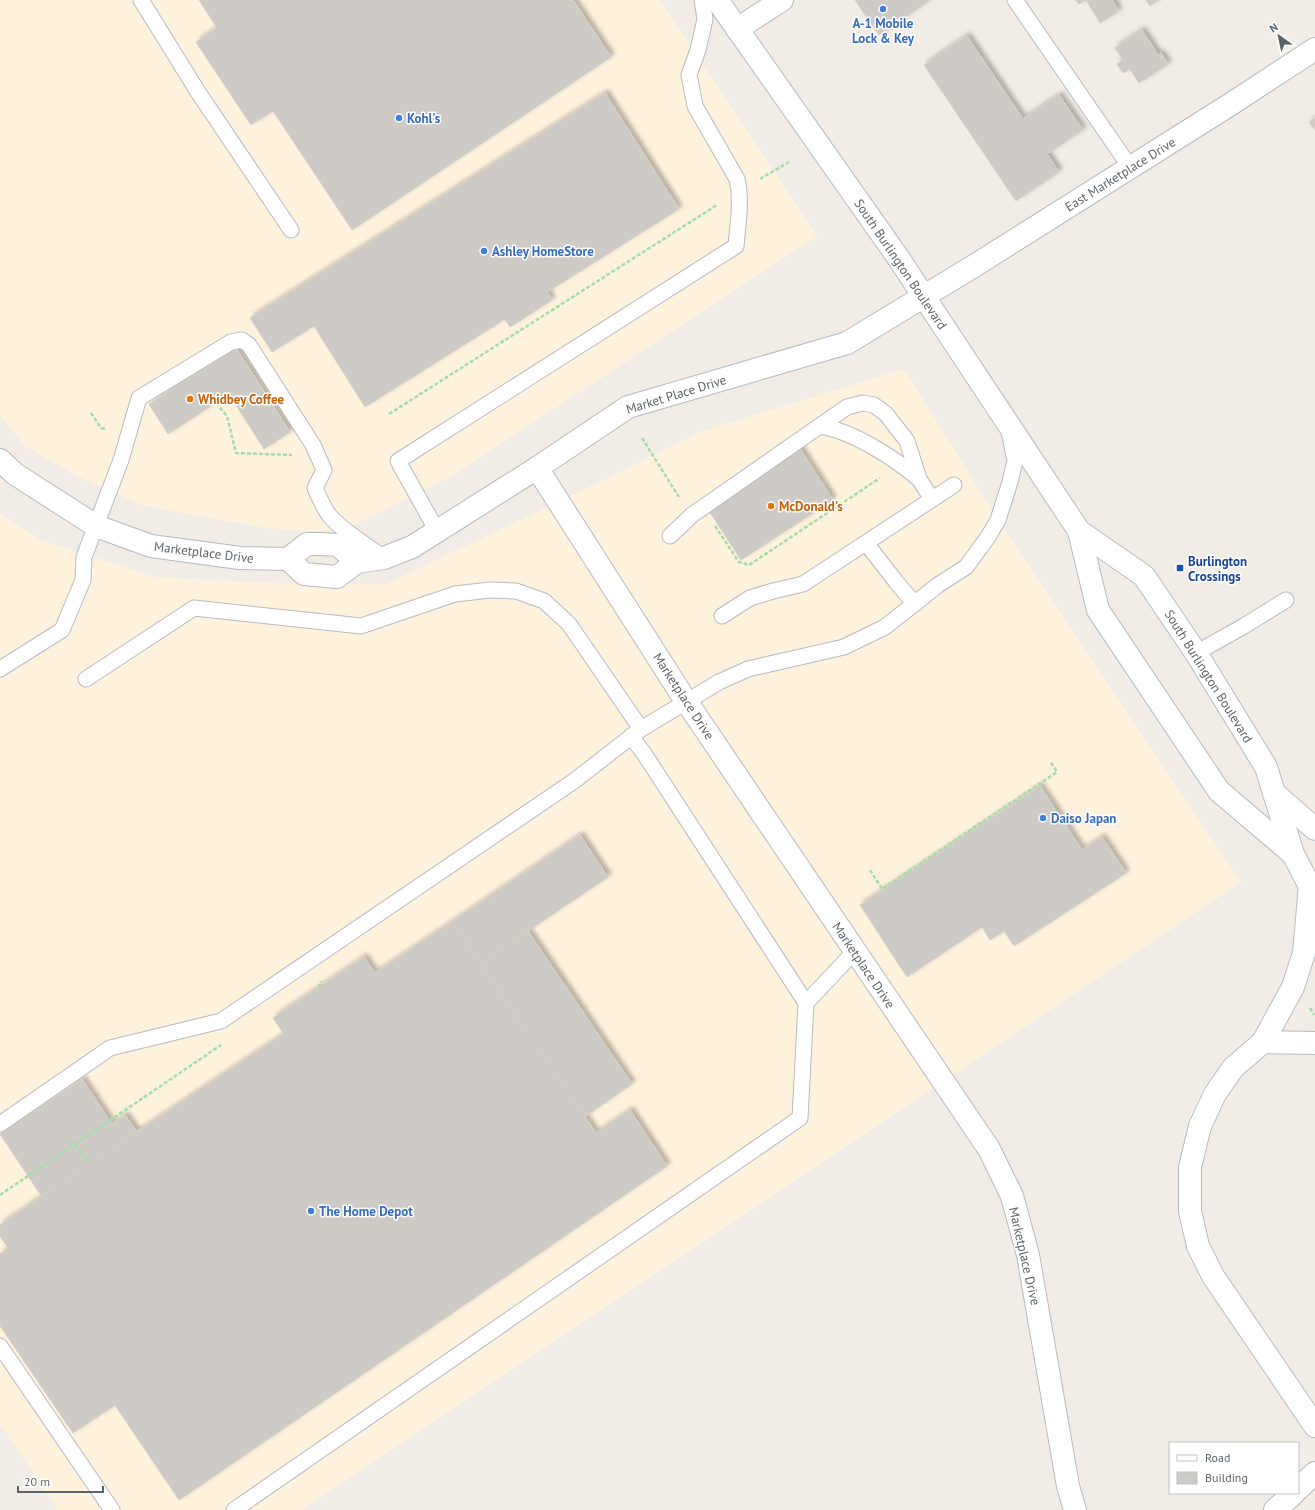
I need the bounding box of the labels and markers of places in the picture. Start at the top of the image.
marker: A-1 Mobile Lock & Key [878,4,888,14]
place label: A-1 Mobile Lock & Key [852,15,915,47]
place label: Kohl's [407,110,441,127]
marker: Kohl's [394,113,404,123]
place label: Ashley HomeStore [492,243,594,260]
marker: Ashley HomeStore [479,246,489,256]
place label: Whidbey Coffee [198,391,284,408]
marker: Whidbey Coffee [185,394,195,404]
place label: McDonald's [779,498,843,515]
marker: McDonald's [766,501,776,511]
place label: Burlington Crossings [1188,553,1247,585]
marker: Burlington Crossings [1175,563,1185,573]
place label: Daiso Japan [1051,810,1116,827]
marker: Daiso Japan [1038,813,1048,823]
place label: The Home Depot [319,1203,413,1220]
marker: The Home Depot [306,1206,316,1216]

